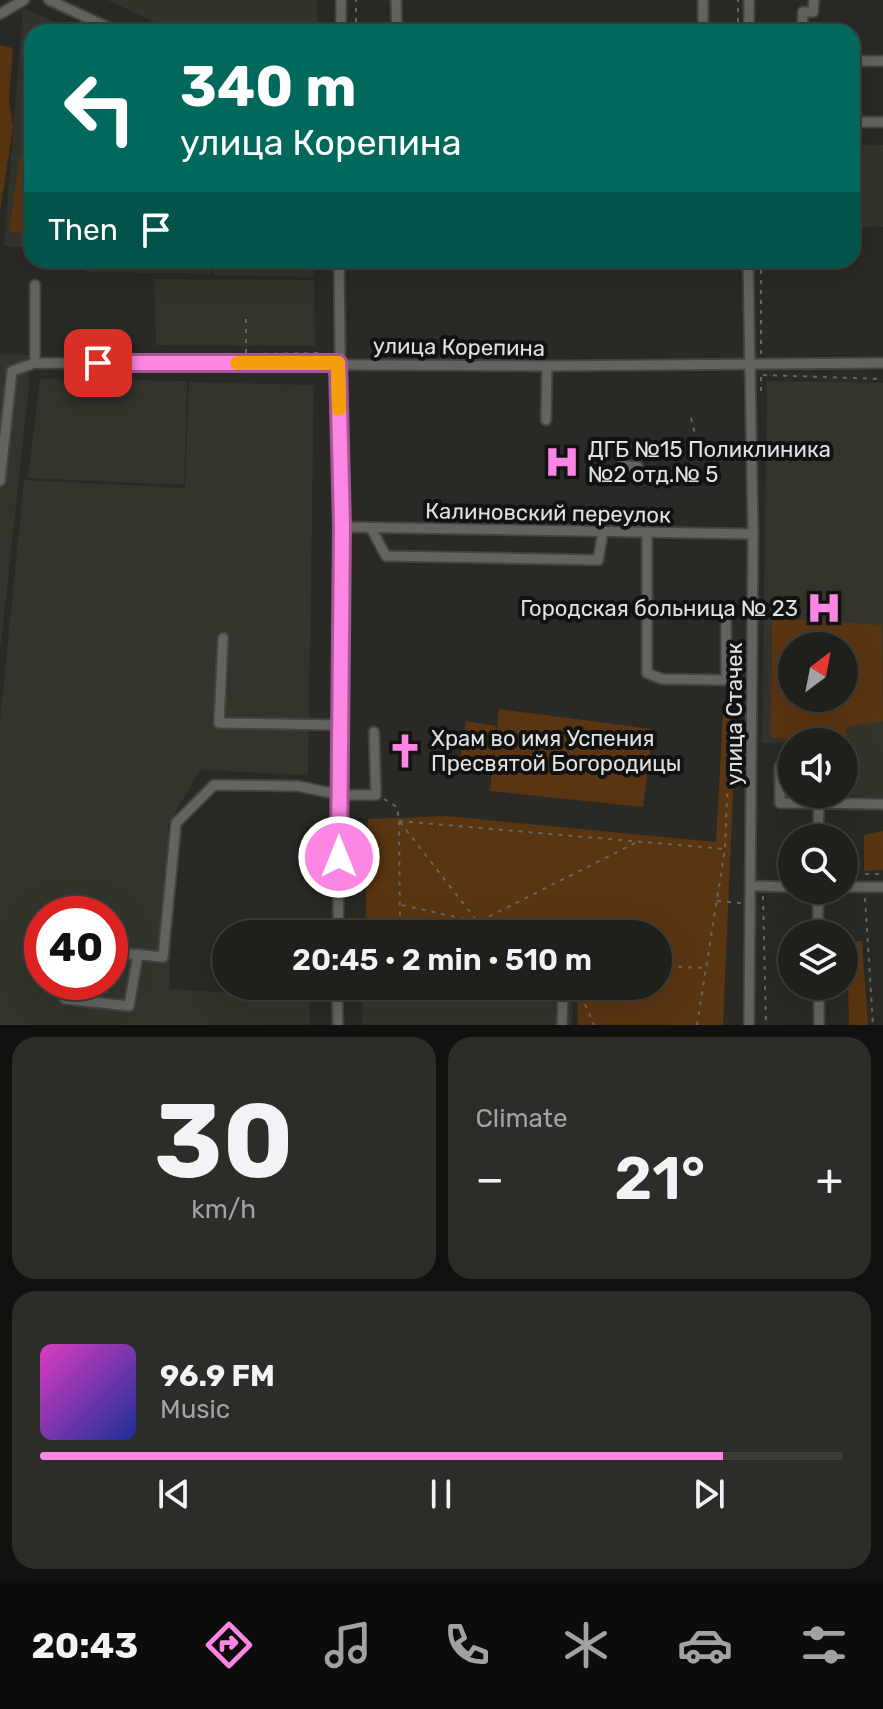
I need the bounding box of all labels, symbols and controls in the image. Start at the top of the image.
text: 340 m [180,54,356,120]
icon: left [48,56,152,160]
text: улица Корепина [180,121,462,164]
icon: arrive [134,208,178,252]
text: Then [48,212,118,248]
pin [64,329,132,397]
street label: улица Корепина [373,332,545,362]
icon: arrive [76,341,120,385]
place label: ДГБ №15 Поликлиника №2 отд.№ 5 [588,436,831,488]
hospital icon: ДГБ №15 Поликлиника №2 отд.№ 5 [543,443,581,481]
street label: Калиновский переулок [425,497,671,529]
hospital icon: Городская больница № 23 [805,589,843,627]
place label: Городская больница № 23 [520,595,798,622]
north arrow [778,632,858,712]
map controls [778,632,858,1000]
street label: улица Стачек [721,642,748,785]
place label: Храм во имя Успения Пресвятой Богородицы [431,725,681,777]
button: sound [778,728,858,808]
church icon: Храм во имя Успения Пресвятой Богородицы [386,732,424,770]
position arrow [297,815,381,899]
button: search [778,824,858,904]
speed limit sign: 40 [24,896,128,1000]
button: layers [778,920,858,1000]
text: 20:45 · 2 min · 510 m [292,942,592,978]
text: 30 [154,1080,293,1203]
text: Climate [476,1103,568,1134]
text: 21° [614,1143,705,1214]
text: − [476,1153,504,1205]
text: + [816,1153,843,1205]
text: km/h [191,1194,256,1225]
text: 96.9 FM [160,1358,275,1394]
text: Music [160,1394,230,1425]
icon: previous [152,1472,196,1516]
icon: pause [419,1472,463,1516]
icon: next [687,1472,731,1516]
icon: directions [201,1617,257,1673]
icon: music [320,1617,376,1673]
icon: phone [439,1617,495,1673]
icon: climate [558,1617,614,1673]
icon: car [677,1617,733,1673]
icon: filters [796,1617,852,1673]
text: 20:43 [31,1624,138,1667]

